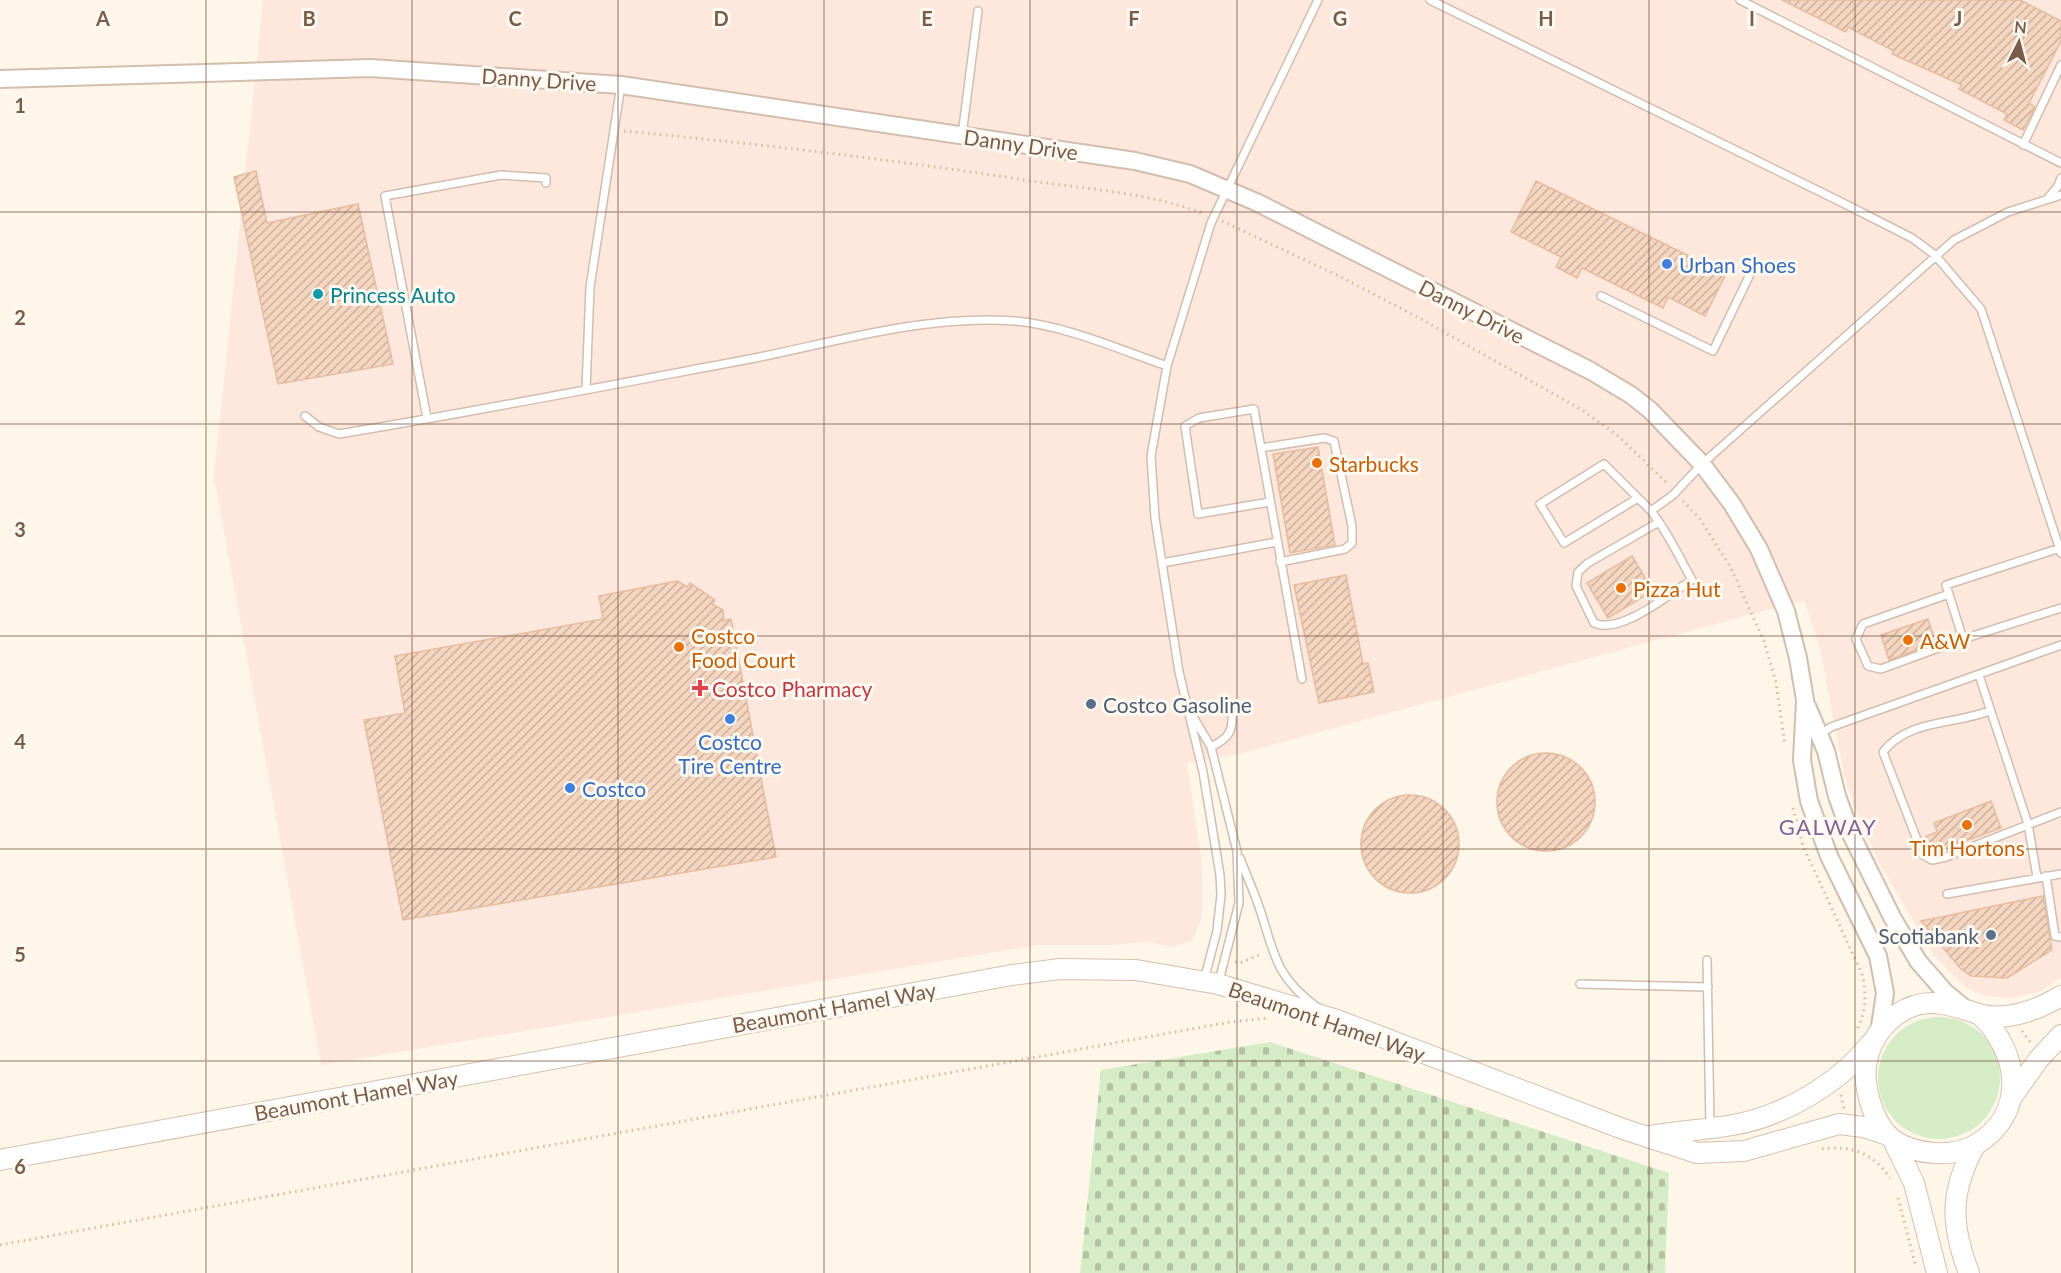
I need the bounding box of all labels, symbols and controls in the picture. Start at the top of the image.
text: A [95,6,110,30]
text: B [302,6,316,30]
text: C [508,6,522,30]
text: D [713,6,729,30]
text: E [921,6,933,30]
text: F [1128,6,1140,30]
text: G [1333,6,1347,30]
text: H [1538,6,1554,30]
text: I [1749,6,1755,30]
text: J [1954,6,1962,30]
north arrow [1989,12,2049,72]
text: N [2013,16,2028,37]
street label: Danny Drive [481,63,597,95]
text: 1 [14,93,26,117]
street label: Danny Drive [962,124,1080,164]
place label: Urban Shoes [1679,252,1796,277]
marker: Urban Shoes [1660,257,1674,271]
street label: Danny Drive [1415,274,1529,348]
place label: Princess Auto [330,282,456,307]
marker: Princess Auto [311,287,325,301]
text: 2 [14,305,26,329]
place label: Starbucks [1329,451,1419,476]
marker: Starbucks [1310,456,1324,470]
text: 3 [14,517,26,541]
place label: Pizza Hut [1633,576,1721,601]
marker: Pizza Hut [1614,581,1628,595]
place label: Costco Food Court [691,623,796,672]
place label: A&W [1920,628,1971,653]
marker: A&W [1901,633,1915,647]
marker: Costco Food Court [672,640,686,654]
place label: Costco Pharmacy [712,676,872,701]
marker: Costco Pharmacy [693,681,707,695]
place label: Costco Gasoline [1103,692,1252,717]
marker: Costco Gasoline [1084,697,1098,711]
marker: Costco Tire Centre [723,712,737,726]
text: 4 [14,729,26,753]
place label: Costco Tire Centre [678,729,782,778]
place label: Costco [582,776,646,801]
marker: Costco [563,781,577,795]
district label: GALWAY [1779,813,1877,840]
marker: Tim Hortons [1960,818,1974,832]
place label: Tim Hortons [1909,835,2025,860]
place label: Scotiabank [1878,923,1979,948]
marker: Scotiabank [1984,928,1998,942]
text: 5 [14,942,26,966]
street label: Beaumont Hamel Way [1225,976,1429,1066]
street label: Beaumont Hamel Way [730,977,938,1037]
street label: Beaumont Hamel Way [252,1065,460,1125]
text: 6 [14,1154,26,1178]

